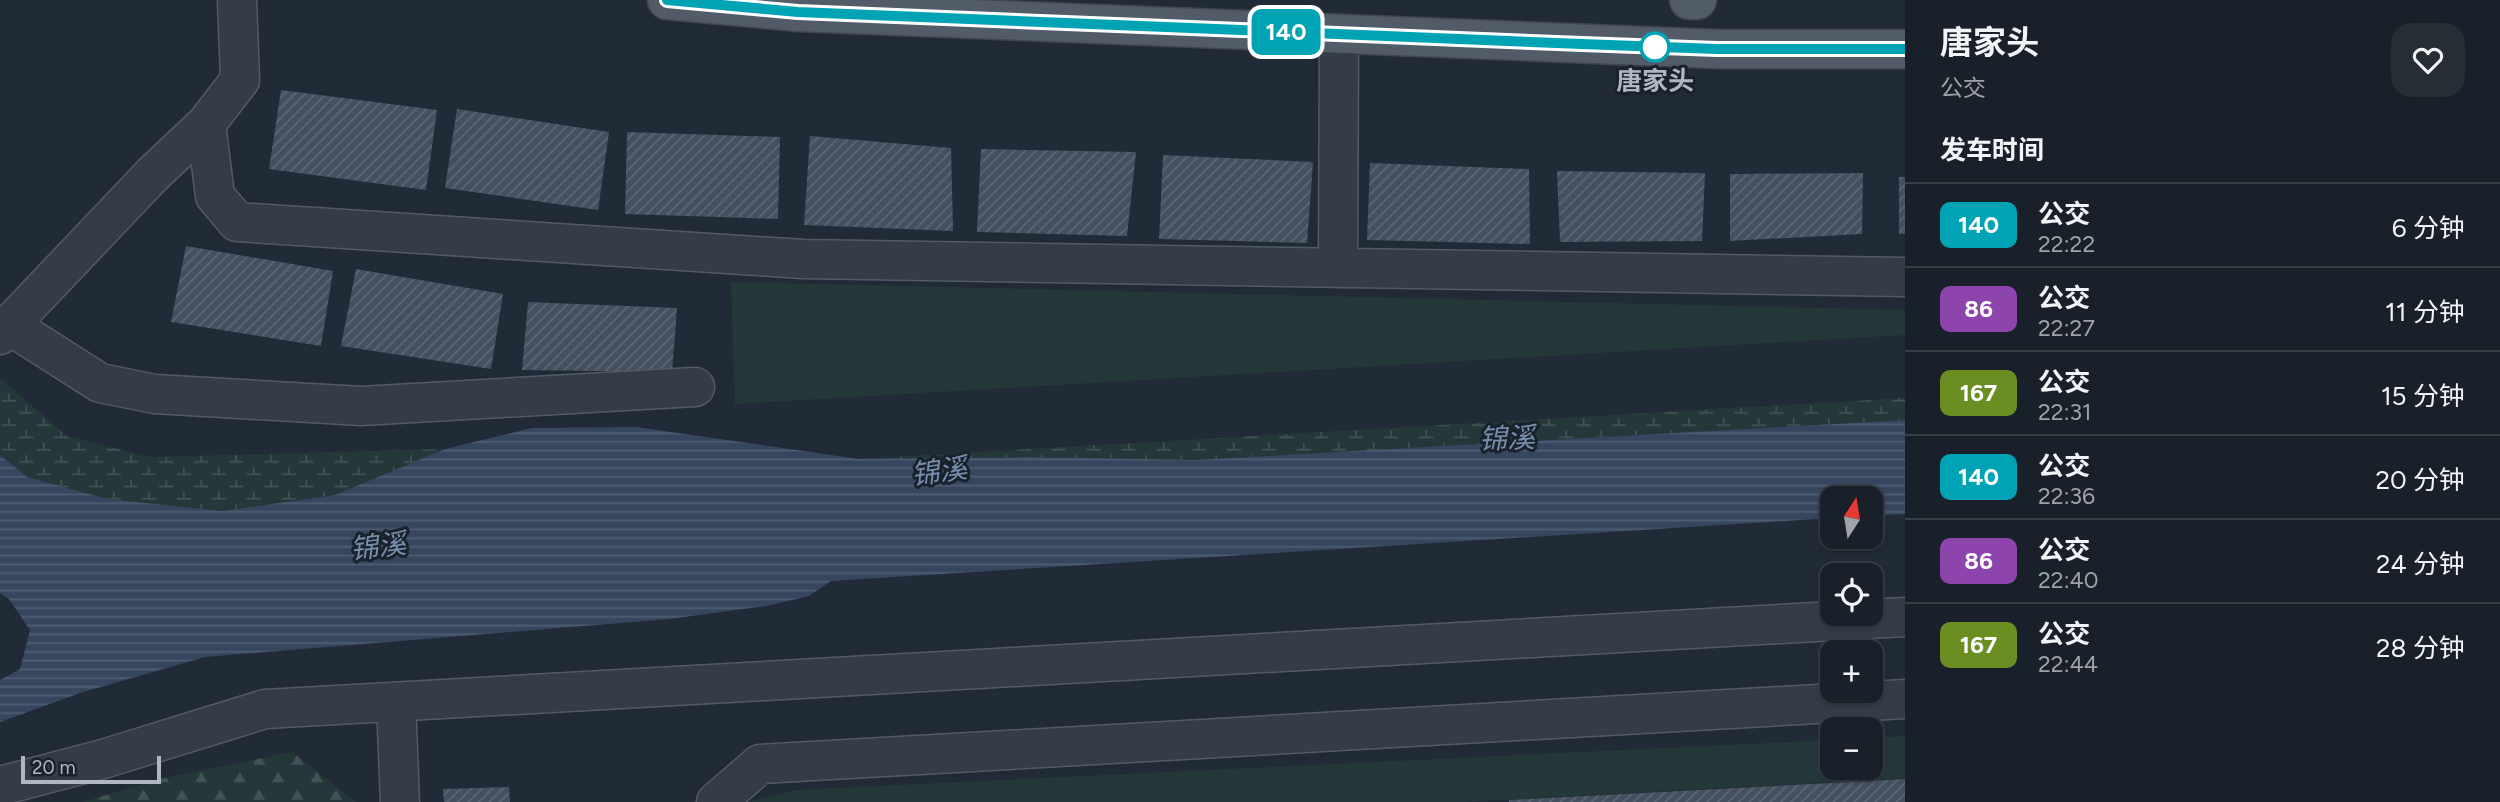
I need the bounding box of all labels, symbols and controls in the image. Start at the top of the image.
line badge: 140 [1246,9,1326,55]
text: 140 [1266,17,1306,46]
text: 唐家头 [1940,23,2039,62]
button: heart [2391,23,2465,97]
marker: 唐家头 [1640,32,1670,62]
place label: 唐家头 [1616,65,1694,97]
text: 公交 [1940,74,1986,102]
text: 发车时间 [1940,134,2044,166]
text: 公交 [2038,198,2090,230]
text: 140 [1958,210,1999,239]
text: 6 分钟 [2392,212,2465,244]
text: 22:22 [2038,230,2095,258]
text: 公交 [2038,282,2090,314]
text: 86 [1964,294,1993,323]
text: 11 分钟 [2385,296,2465,328]
text: 22:27 [2038,314,2095,342]
text: 公交 [2038,366,2090,398]
text: 167 [1960,378,1997,407]
text: 15 分钟 [2381,380,2465,412]
text: 22:31 [2038,398,2092,426]
water label: 锦溪 [1478,420,1539,456]
water label: 锦溪 [909,450,972,492]
text: 公交 [2038,450,2090,482]
text: 140 [1958,462,1999,491]
text: 20 分钟 [2375,464,2465,496]
text: 22:36 [2038,482,2095,510]
north arrow [1820,486,1883,550]
map controls [1820,486,1883,780]
water label: 锦溪 [348,525,411,566]
text: 公交 [2038,534,2090,566]
text: 86 [1964,546,1993,575]
text: 24 分钟 [2376,548,2465,580]
button: locate [1820,563,1883,626]
text: 22:40 [2038,566,2099,594]
text: 公交 [2038,618,2090,650]
text: 167 [1960,630,1997,659]
text: 28 分钟 [2376,632,2465,664]
button: + [1820,640,1883,703]
text: 22:44 [2038,650,2098,678]
button: − [1820,717,1883,780]
scale bar [21,753,161,785]
text: 20 m [32,756,76,779]

